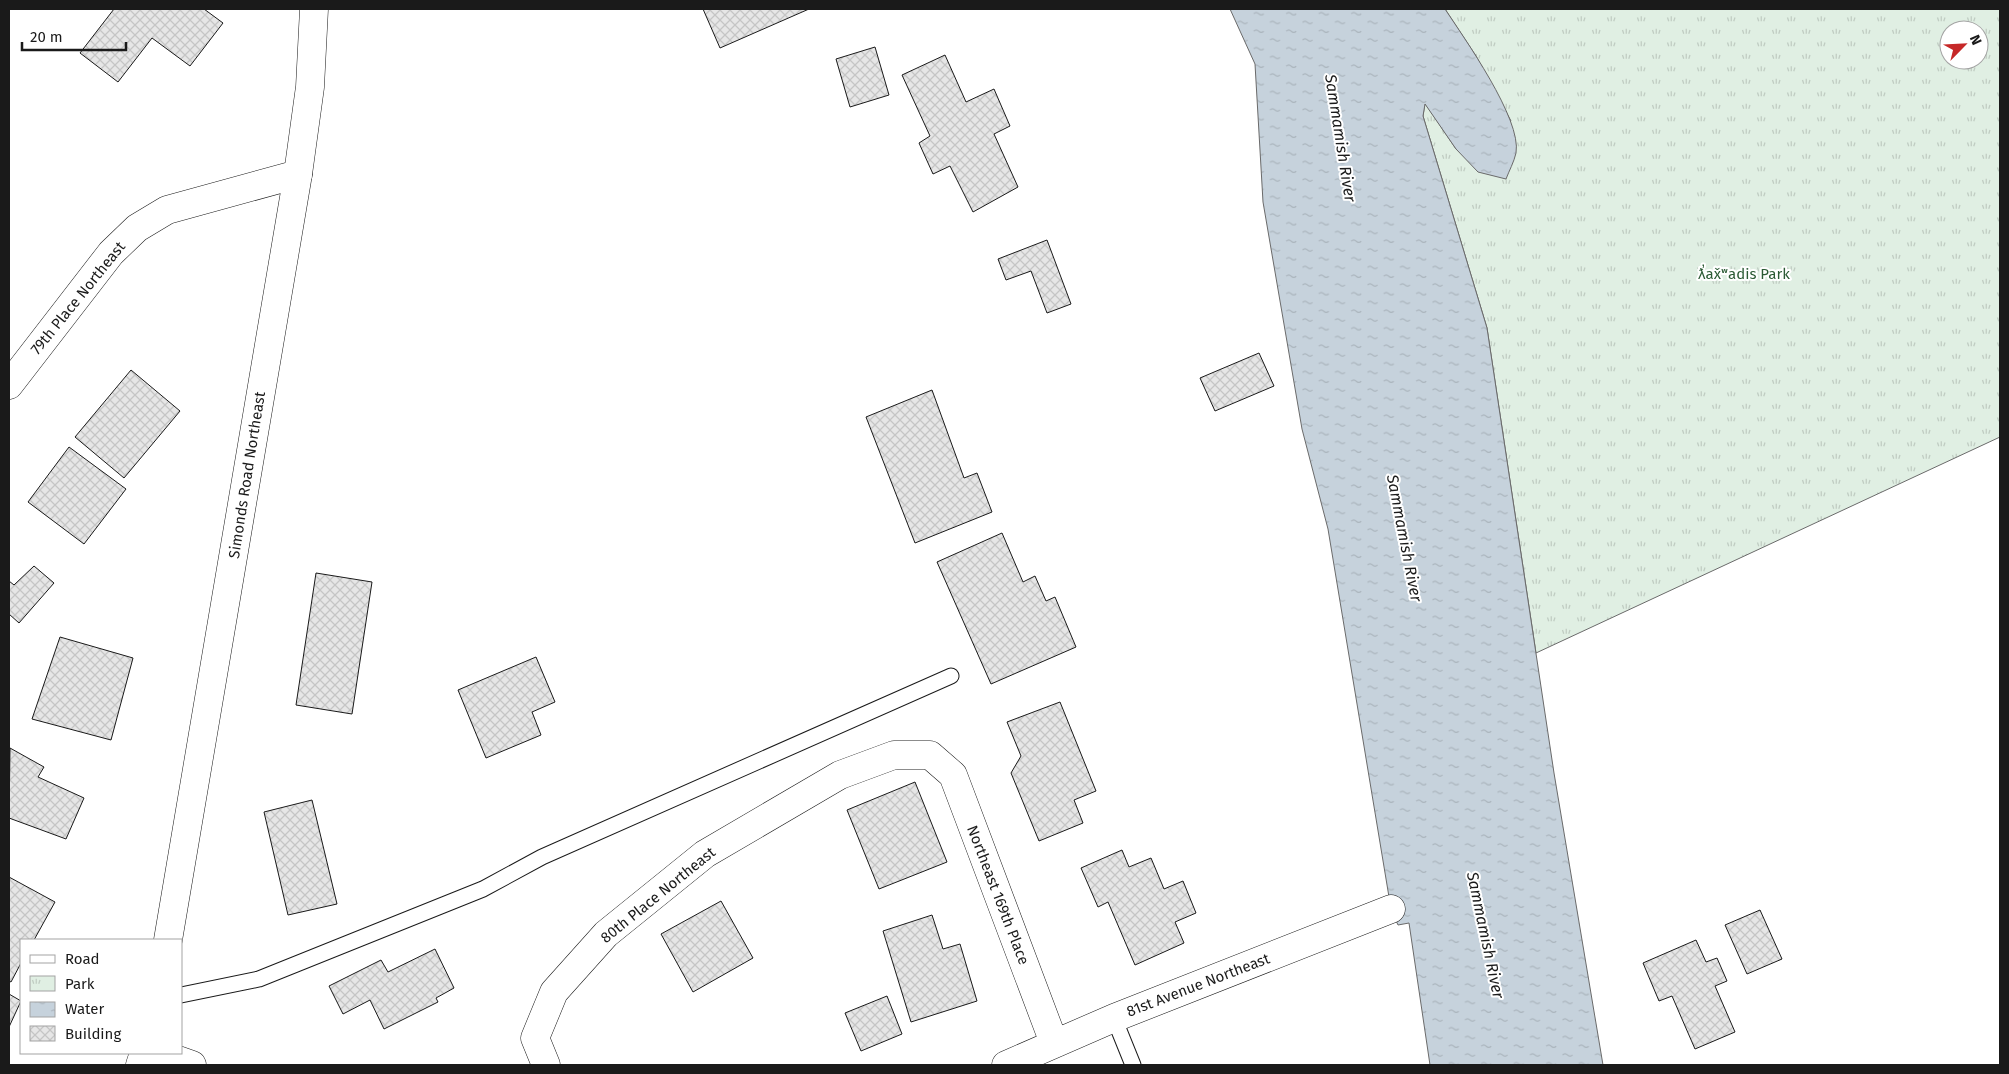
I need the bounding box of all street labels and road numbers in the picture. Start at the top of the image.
street label: 79th Place Northeast [27,237,129,358]
street label: Simonds Road Northeast [225,390,269,560]
street label: Northeast 169th Place [963,823,1033,967]
street label: 80th Place Northeast [597,843,719,947]
street label: 81st Avenue Northeast [1124,949,1273,1021]

